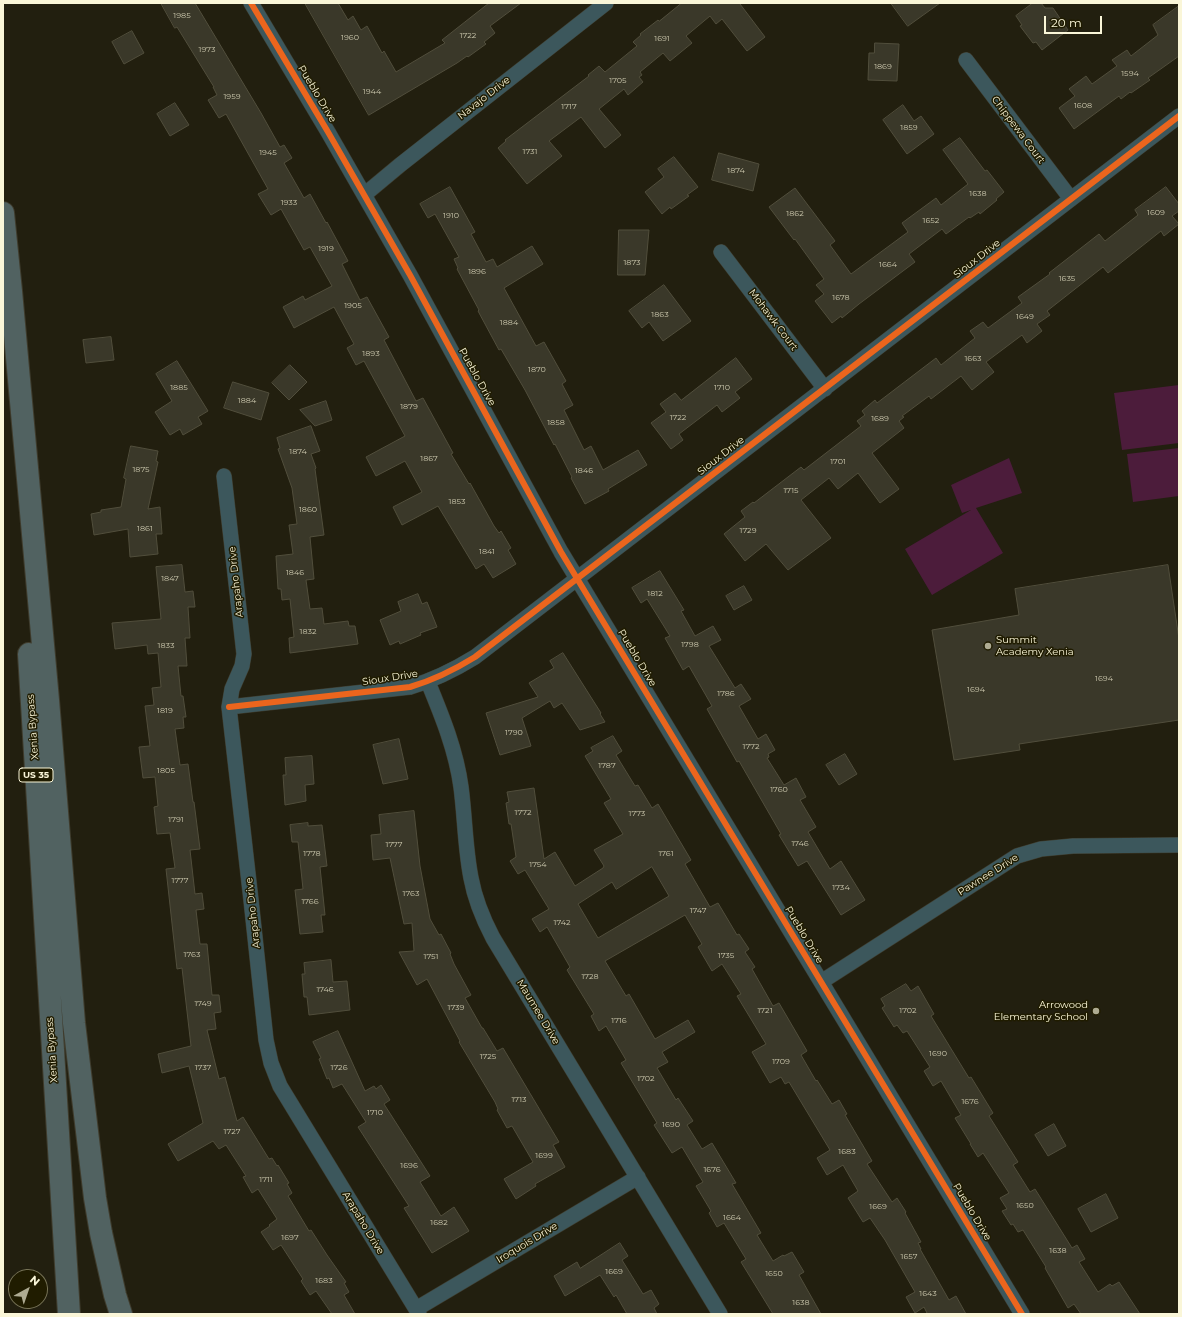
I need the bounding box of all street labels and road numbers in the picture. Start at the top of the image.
street label: Pueblo Drive [295,63,339,125]
street label: Navajo Drive [456,74,512,122]
street label: Chippewa Court [989,94,1047,166]
street label: Sioux Drive [951,237,1003,281]
street label: Mohawk Court [746,287,800,353]
street label: Pueblo Drive [456,346,498,408]
street label: Sioux Drive [695,434,747,478]
street label: Arapaho Drive [226,546,246,618]
street label: Pueblo Drive [615,627,659,689]
street label: Sioux Drive [361,668,419,688]
street label: Xenia Bypass [25,694,41,760]
road number: US 35 [19,768,53,782]
street label: Pawnee Drive [955,852,1021,898]
street label: Arapaho Drive [243,877,263,949]
street label: Pueblo Drive [782,904,826,966]
street label: Maumee Drive [514,977,562,1047]
street label: Xenia Bypass [44,1017,60,1083]
street label: Pueblo Drive [950,1181,994,1243]
street label: Arapaho Drive [340,1189,386,1257]
street label: Iroquois Drive [494,1220,560,1266]

